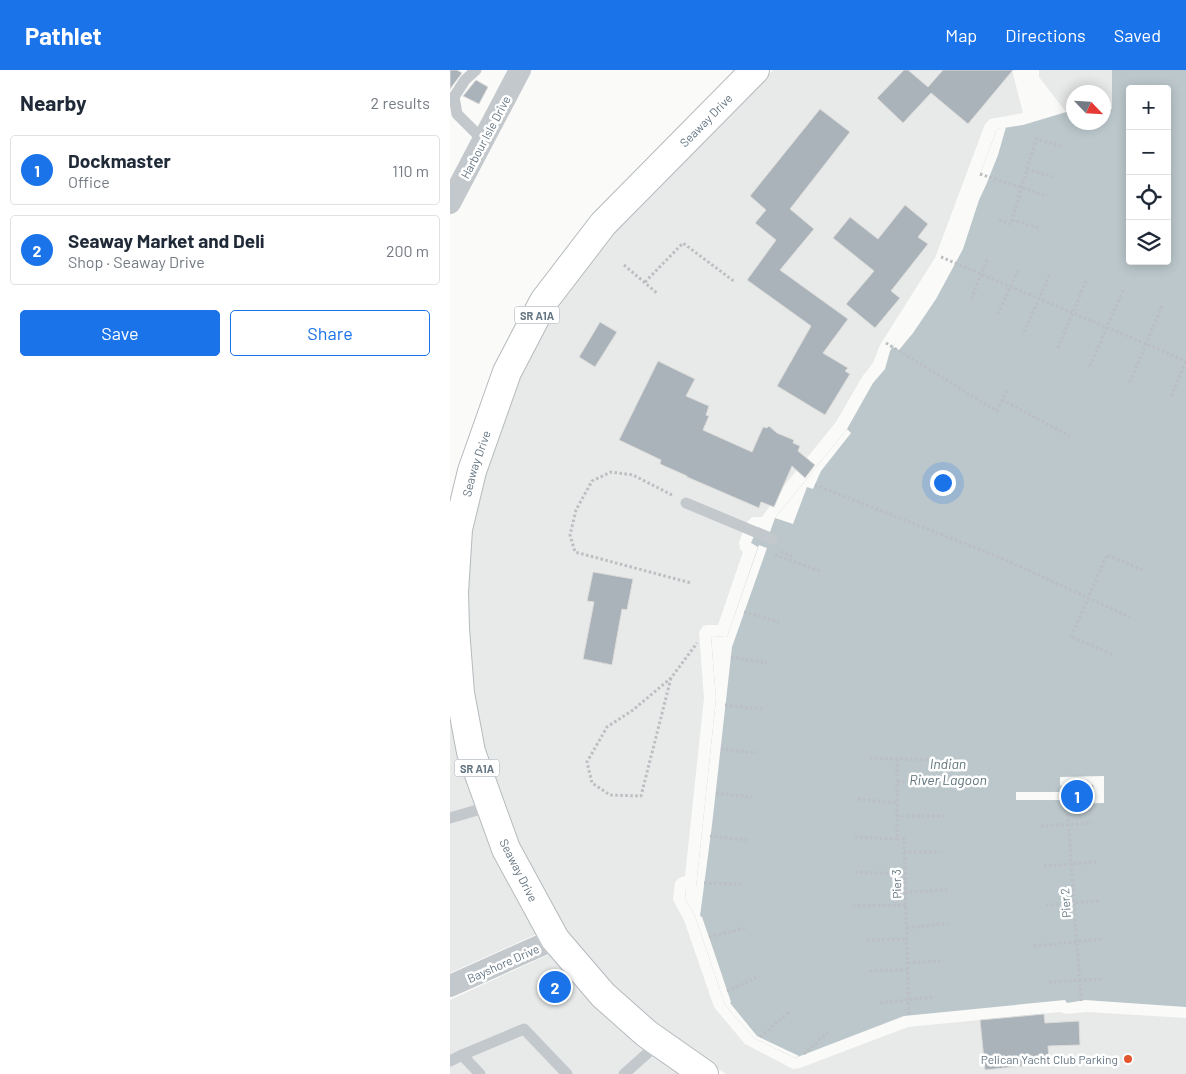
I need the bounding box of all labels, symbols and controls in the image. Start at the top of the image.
text: Pathlet [25,21,102,50]
text: Map [945,24,977,46]
text: Directions [1005,24,1086,46]
text: Saved [1114,24,1161,46]
north arrow [1066,85,1111,130]
map controls [1126,85,1171,265]
button: + [1126,85,1171,130]
text: Nearby [20,90,86,115]
street label: Seaway Drive [677,91,735,149]
text: 2 results [371,93,430,112]
street label: Harbour Isle Drive [457,93,513,181]
button: − [1126,130,1171,175]
text: Dockmaster [68,149,171,172]
text: 1 [34,161,40,180]
text: 110 m [392,161,429,180]
text: Office [68,172,110,191]
button: locate [1126,175,1171,220]
button: layers [1126,220,1171,265]
text: Seaway Market and Deli [68,229,265,252]
text: 2 [33,241,41,260]
text: 200 m [386,241,429,260]
text: Shop · Seaway Drive [68,252,205,271]
road number: SR A1A [514,306,560,324]
button: Save [20,310,220,356]
button: Share [230,310,430,356]
street label: Seaway Drive [459,429,493,498]
your location [930,470,956,496]
water label: Indian River Lagoon [909,755,987,788]
road number: SR A1A [455,760,500,776]
pin: 1 [1061,777,1093,815]
street label: Seaway Drive [497,836,541,904]
street label: Pier 3 [888,869,904,899]
street label: Pier 2 [1057,888,1073,918]
street label: Bayshore Drive [465,941,541,985]
pin: 2 [539,968,571,1006]
place label: Pelican Yacht Club Parking [981,1052,1118,1066]
marker: Pelican Yacht Club Parking [1122,1053,1134,1065]

